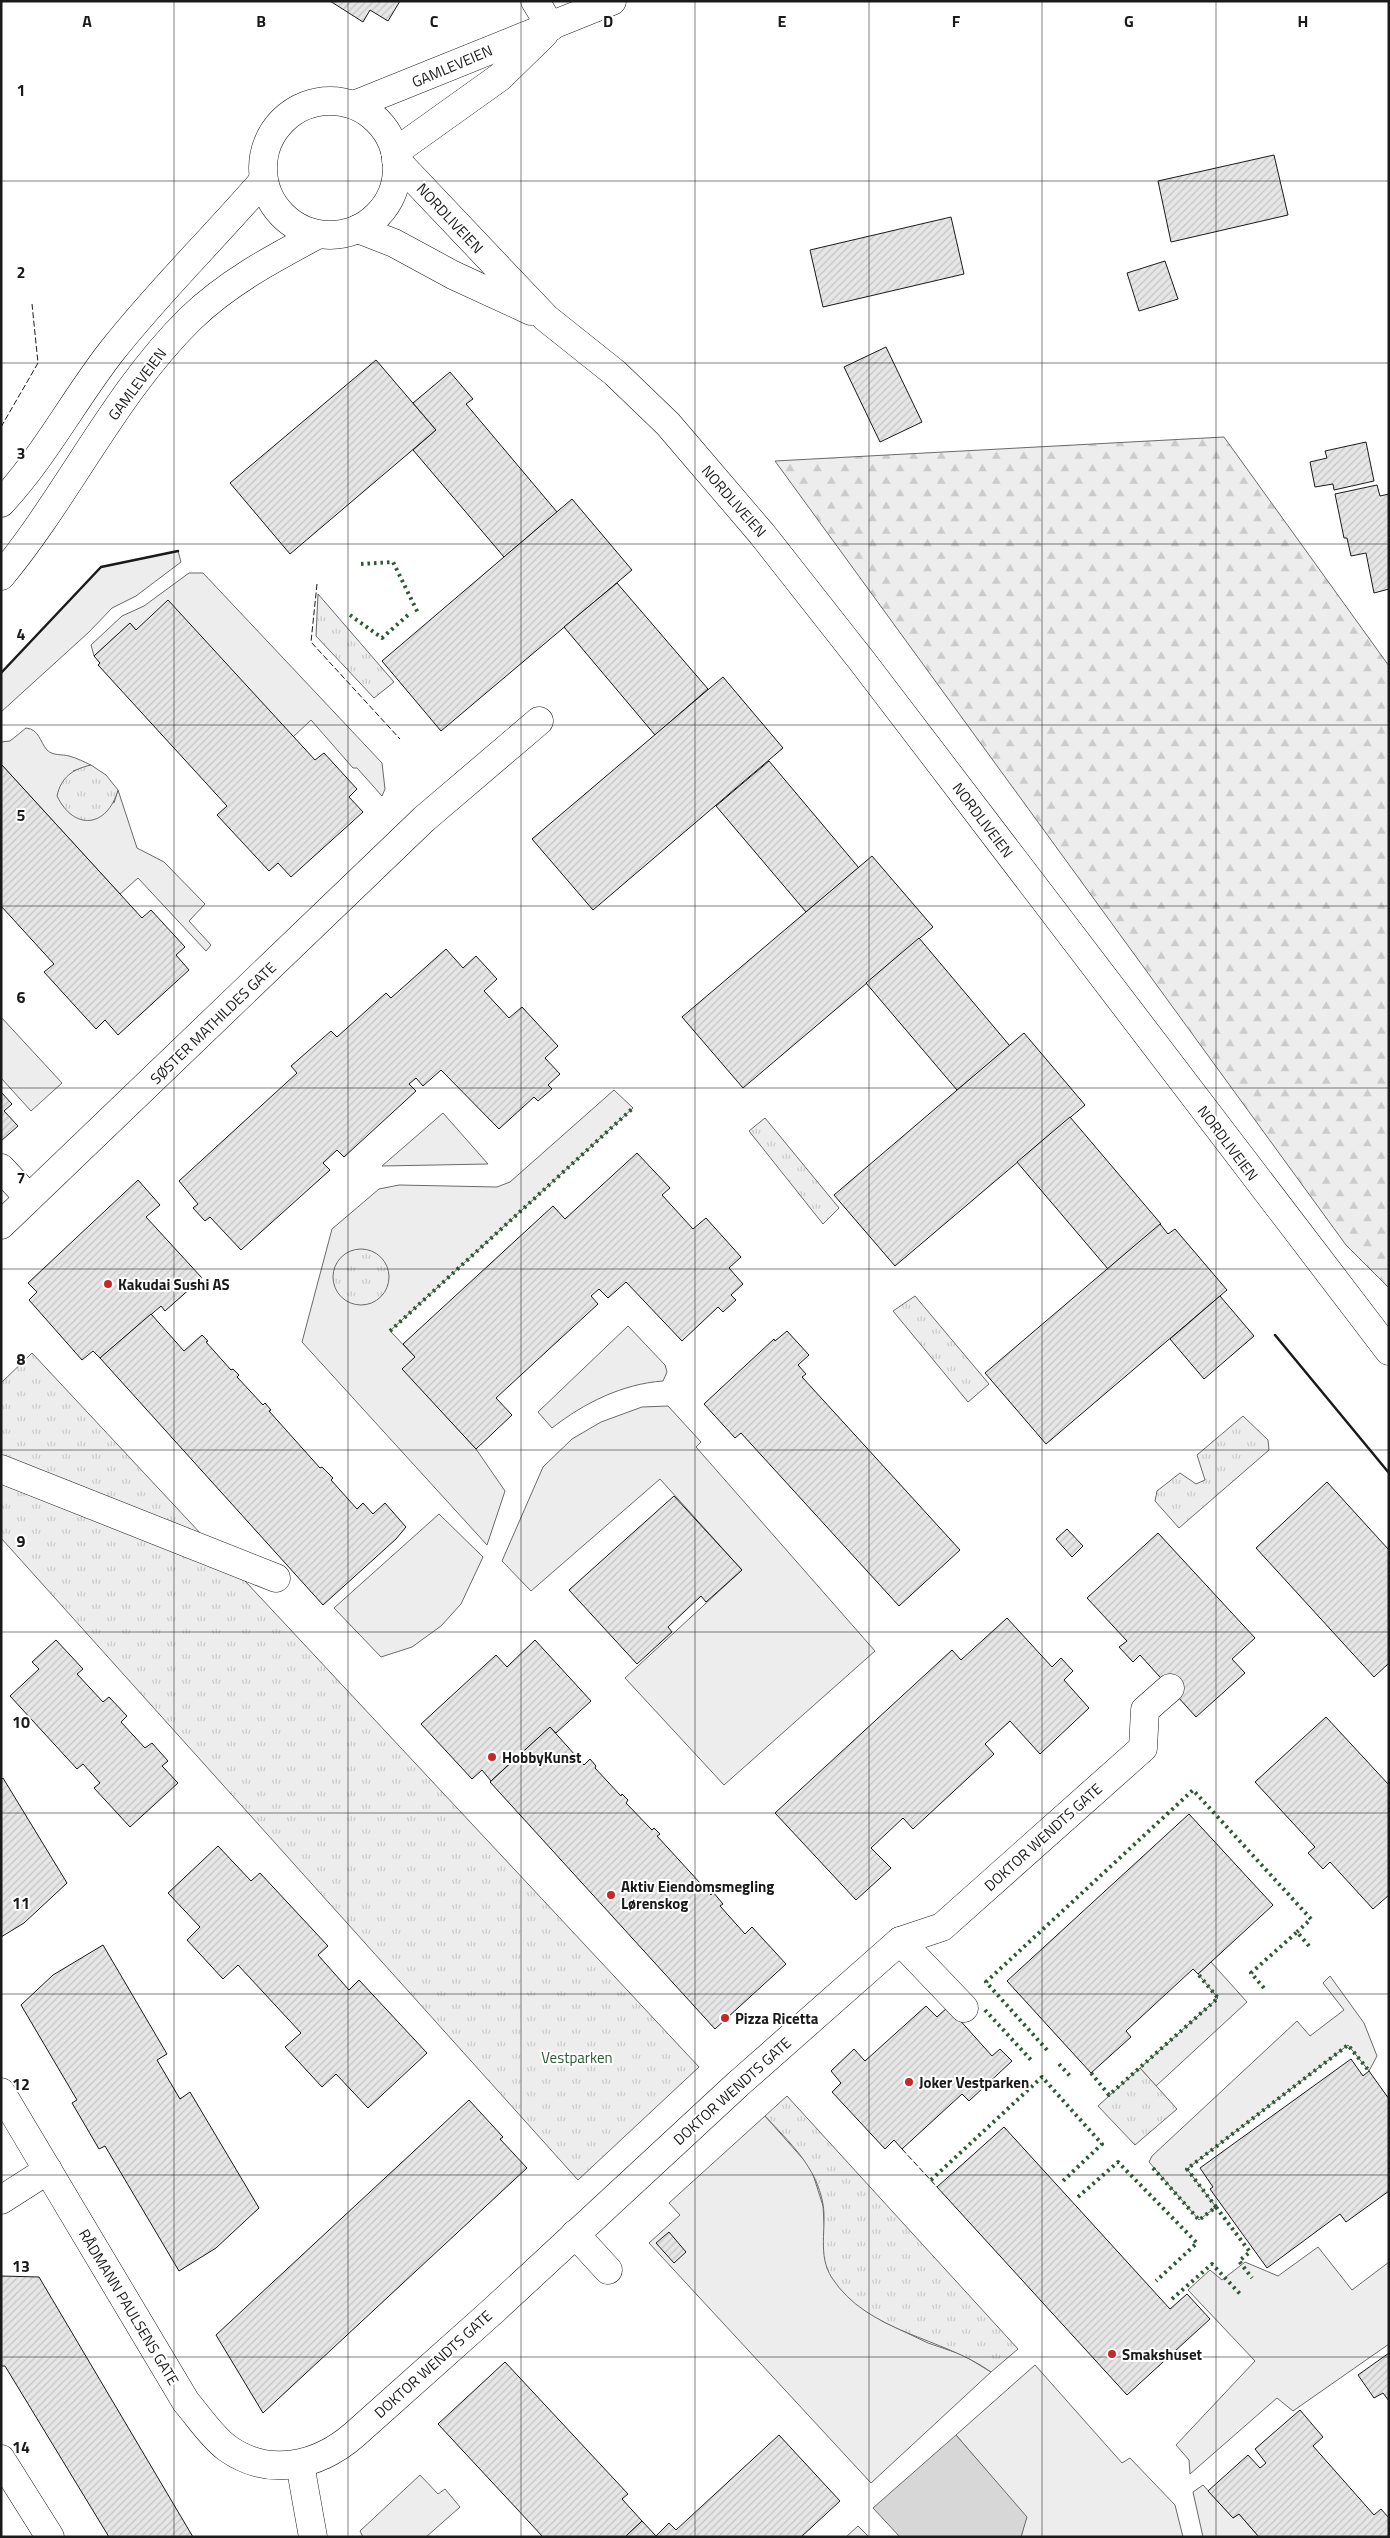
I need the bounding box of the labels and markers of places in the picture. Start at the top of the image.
place label: Kakudai Sushi AS [118,1273,230,1296]
marker: Kakudai Sushi AS [102,1278,114,1290]
place label: HobbyKunst [502,1746,582,1769]
marker: HobbyKunst [486,1751,498,1763]
place label: Aktiv Eiendomsmegling Lørenskog [621,1875,774,1915]
marker: Aktiv Eiendomsmegling Lørenskog [605,1889,617,1901]
place label: Pizza Ricetta [735,2007,819,2030]
marker: Pizza Ricetta [719,2012,731,2024]
place label: Joker Vestparken [919,2071,1029,2094]
marker: Joker Vestparken [903,2076,915,2088]
place label: Smakshuset [1122,2343,1203,2366]
marker: Smakshuset [1106,2348,1118,2360]

